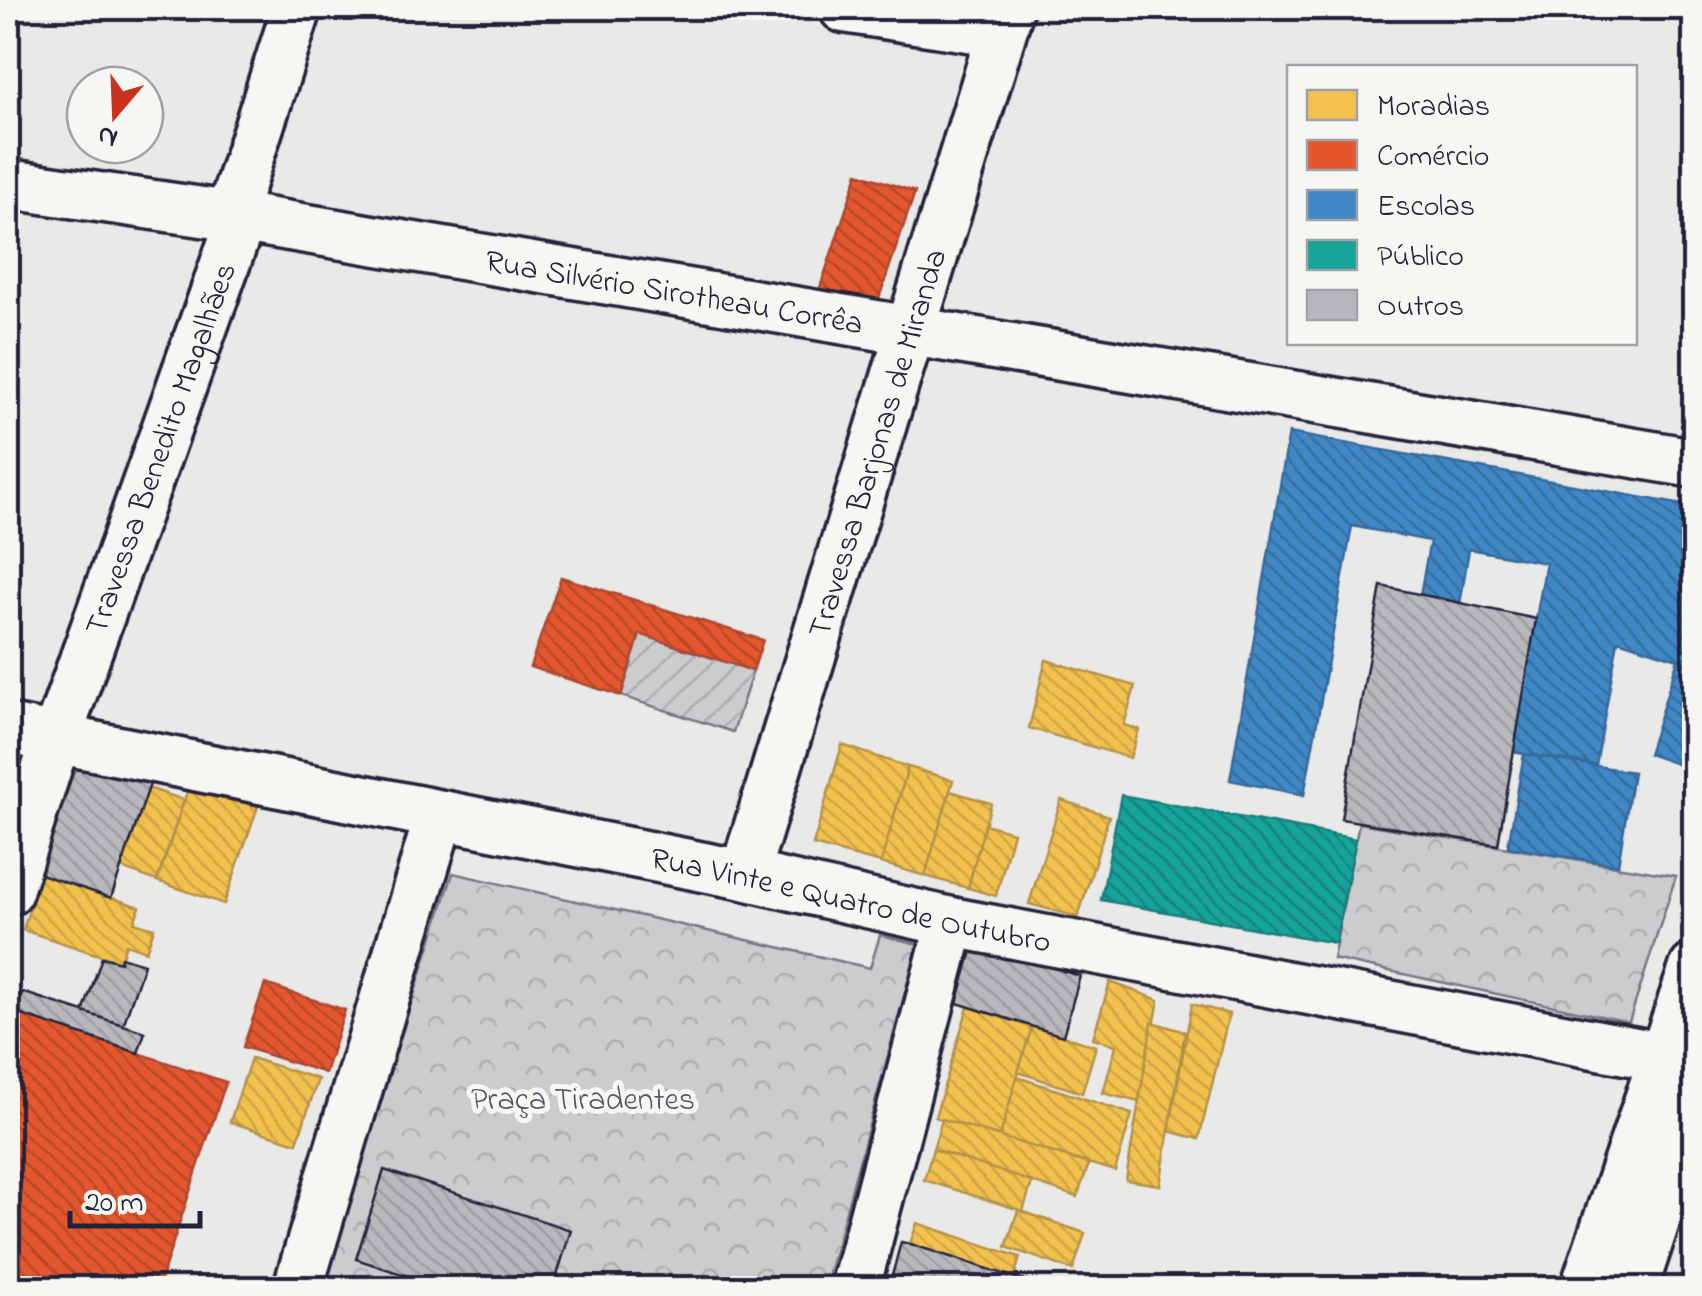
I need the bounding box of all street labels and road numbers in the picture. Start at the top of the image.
street label: Rua Silvério Sirotheau Corrêa [481,239,866,349]
street label: Travessa Barjonas de Miranda [798,244,961,644]
street label: Travessa Benedito Magalhães [75,257,251,642]
street label: Rua Vinte e Quatro de Outubro [646,837,1055,967]

